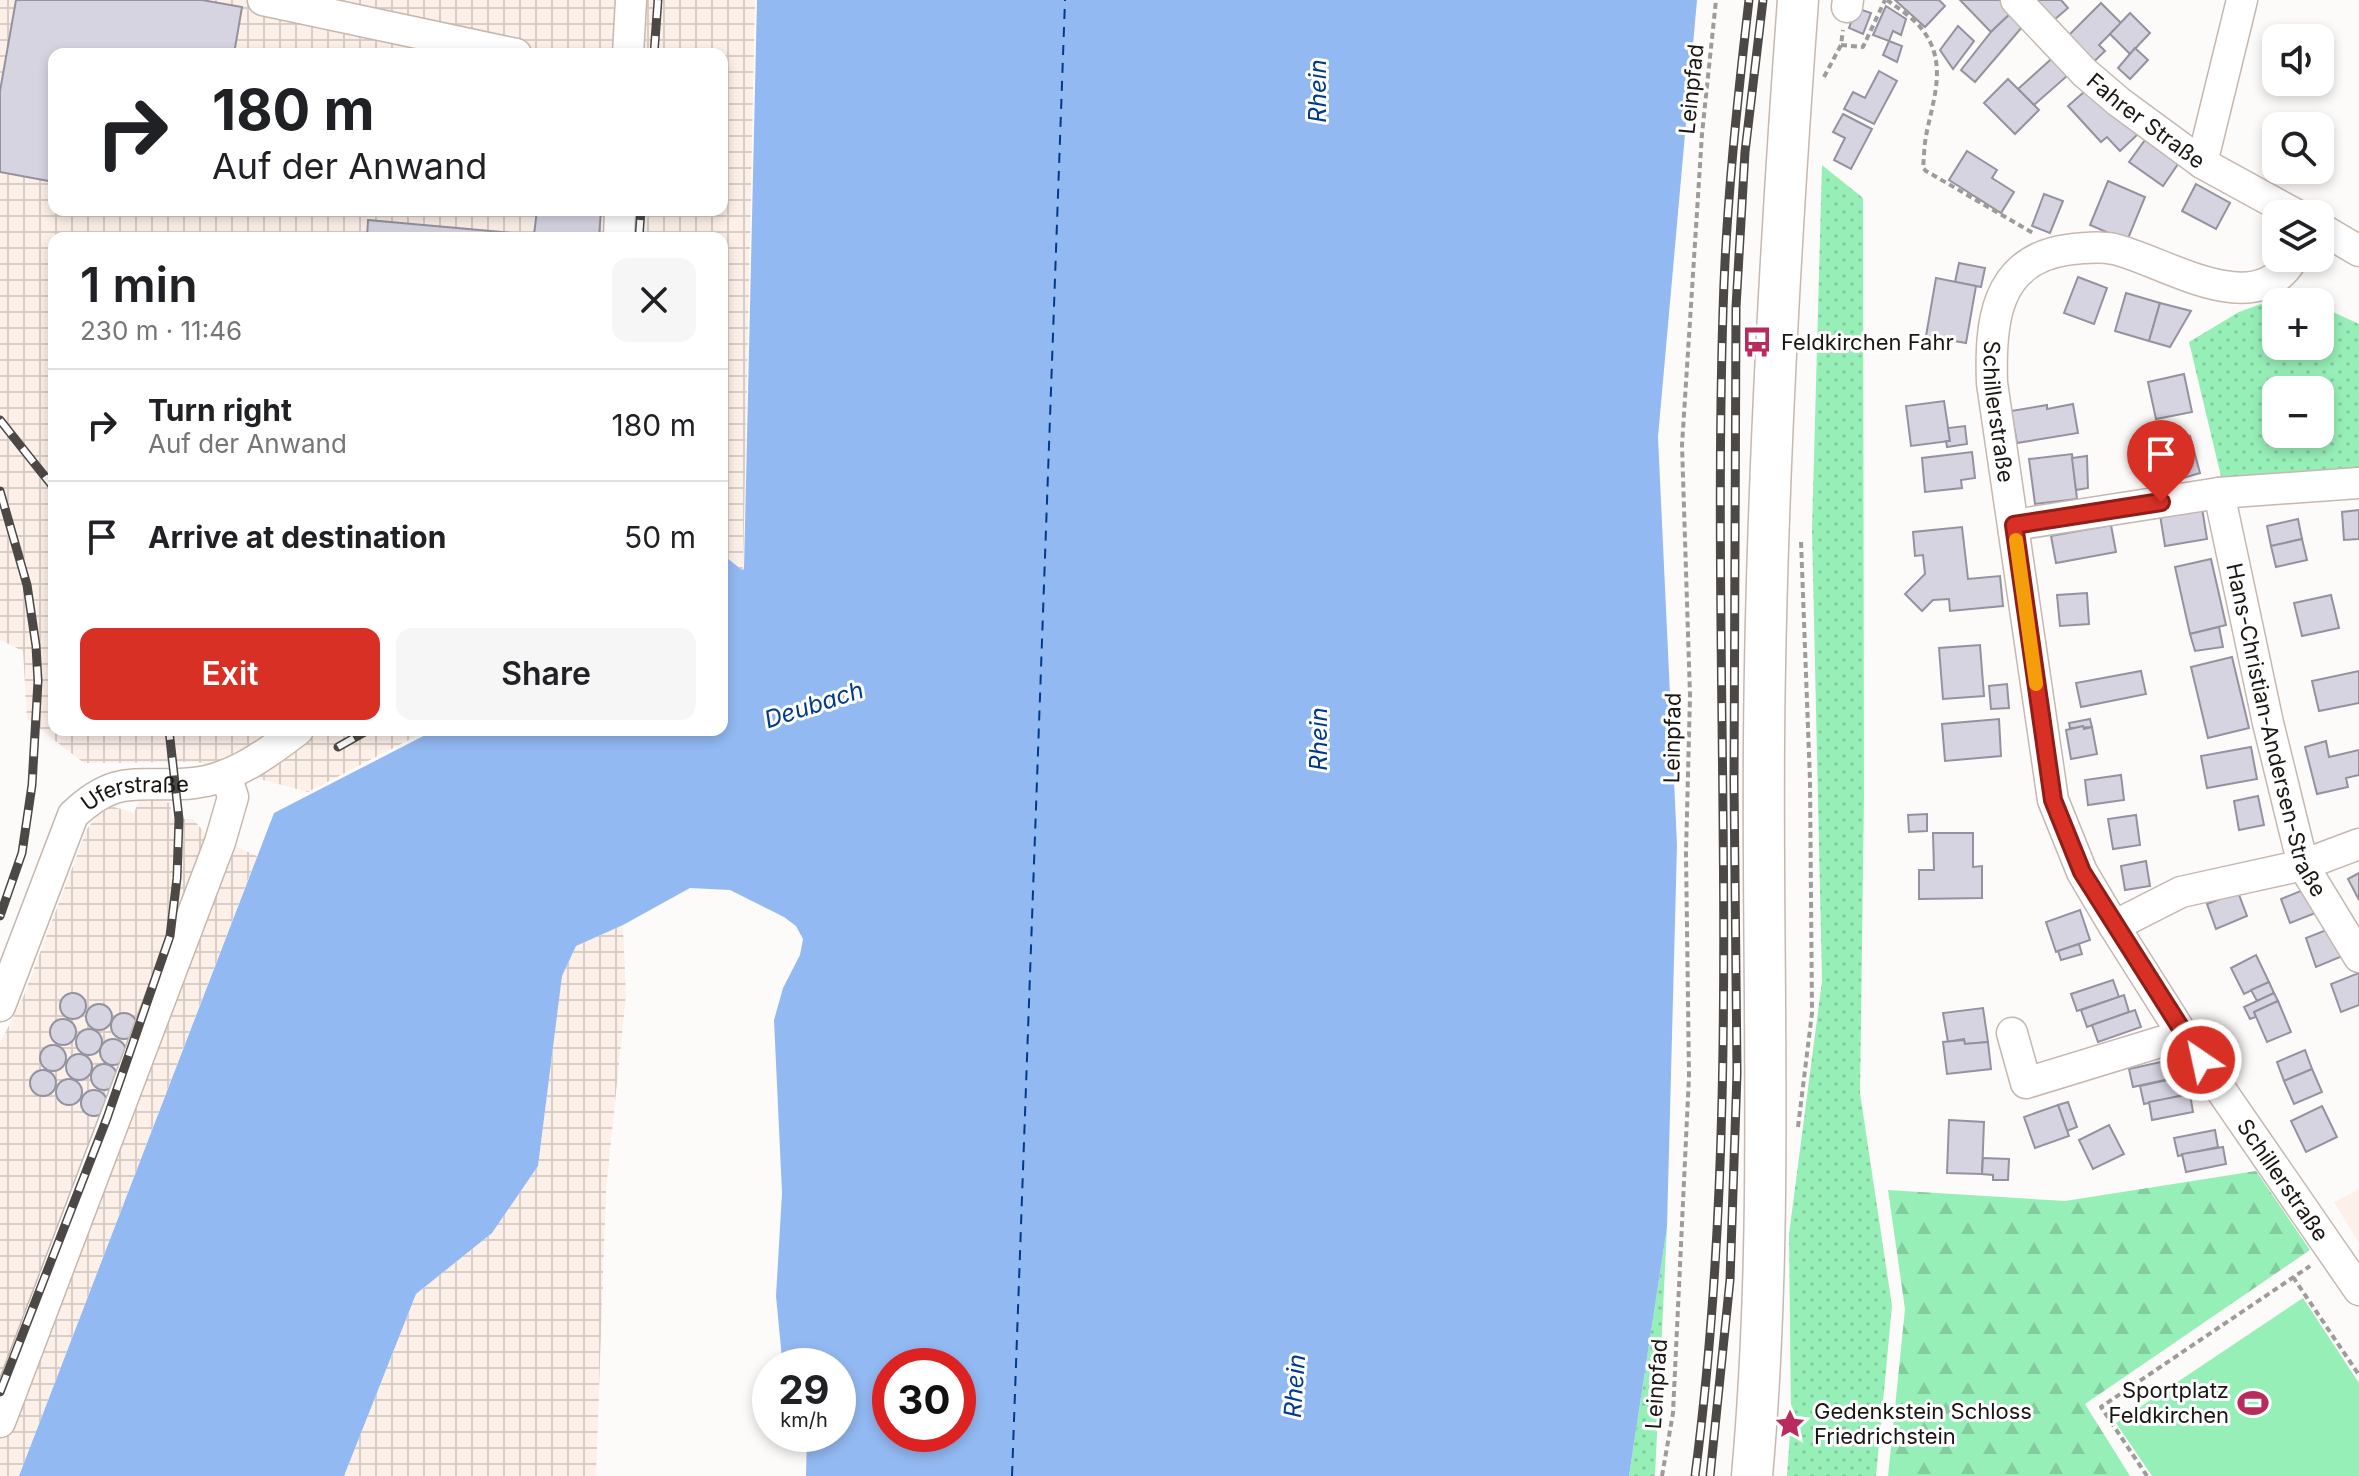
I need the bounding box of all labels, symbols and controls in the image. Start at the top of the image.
map controls [2262,24,2334,448]
button: sound [2262,24,2334,96]
street label: Leinpfad [1673,43,1709,135]
water label: Rhein [1303,59,1332,123]
street label: Fahrer Straße [2082,68,2210,174]
text: 180 m [212,76,375,144]
icon: right [80,80,184,184]
button: search [2262,112,2334,184]
text: Auf der Anwand [212,144,487,188]
button: layers [2262,200,2334,272]
text: 1 min [80,255,198,314]
button: close [612,258,696,342]
button: + [2262,288,2334,360]
text: 230 m · 11:46 [80,315,242,346]
bus stop icon: Feldkirchen Fahr [1740,325,1774,359]
place label: Feldkirchen Fahr [1781,329,1954,355]
street label: Schillerstraße [1979,340,2019,484]
button: − [2262,376,2334,448]
text: Turn right [148,392,292,428]
icon: right [80,403,124,447]
text: 180 m [612,407,696,443]
pin [2127,420,2195,502]
text: Auf der Anwand [148,428,347,459]
icon: arrive [2139,432,2183,476]
icon: arrive [80,515,124,559]
text: Arrive at destination [148,519,446,555]
text: 50 m [624,519,696,555]
street label: Hans-Christian-Andersen-Straße [2221,561,2332,901]
button: Exit [80,628,380,720]
button: Share [396,628,696,720]
water label: Deubach [761,675,867,734]
street label: Leinpfad [1658,692,1686,784]
water label: Rhein [1304,707,1333,771]
street label: Uferstraße [76,771,190,816]
position arrow [2159,1018,2243,1102]
street label: Schillerstraße [2232,1114,2334,1246]
street label: Leinpfad [1640,1338,1672,1430]
speed limit sign: 30 [872,1348,976,1452]
water label: Rhein [1278,1353,1311,1419]
text: 29 [778,1365,830,1414]
place label: Sportplatz Feldkirchen [2109,1377,2229,1428]
sports icon: Sportplatz Feldkirchen [2236,1386,2270,1420]
place label: Gedenkstein Schloss Friedrichstein [1814,1398,2032,1449]
place icon: Gedenkstein Schloss Friedrichstein [1773,1407,1807,1441]
text: km/h [780,1408,828,1432]

